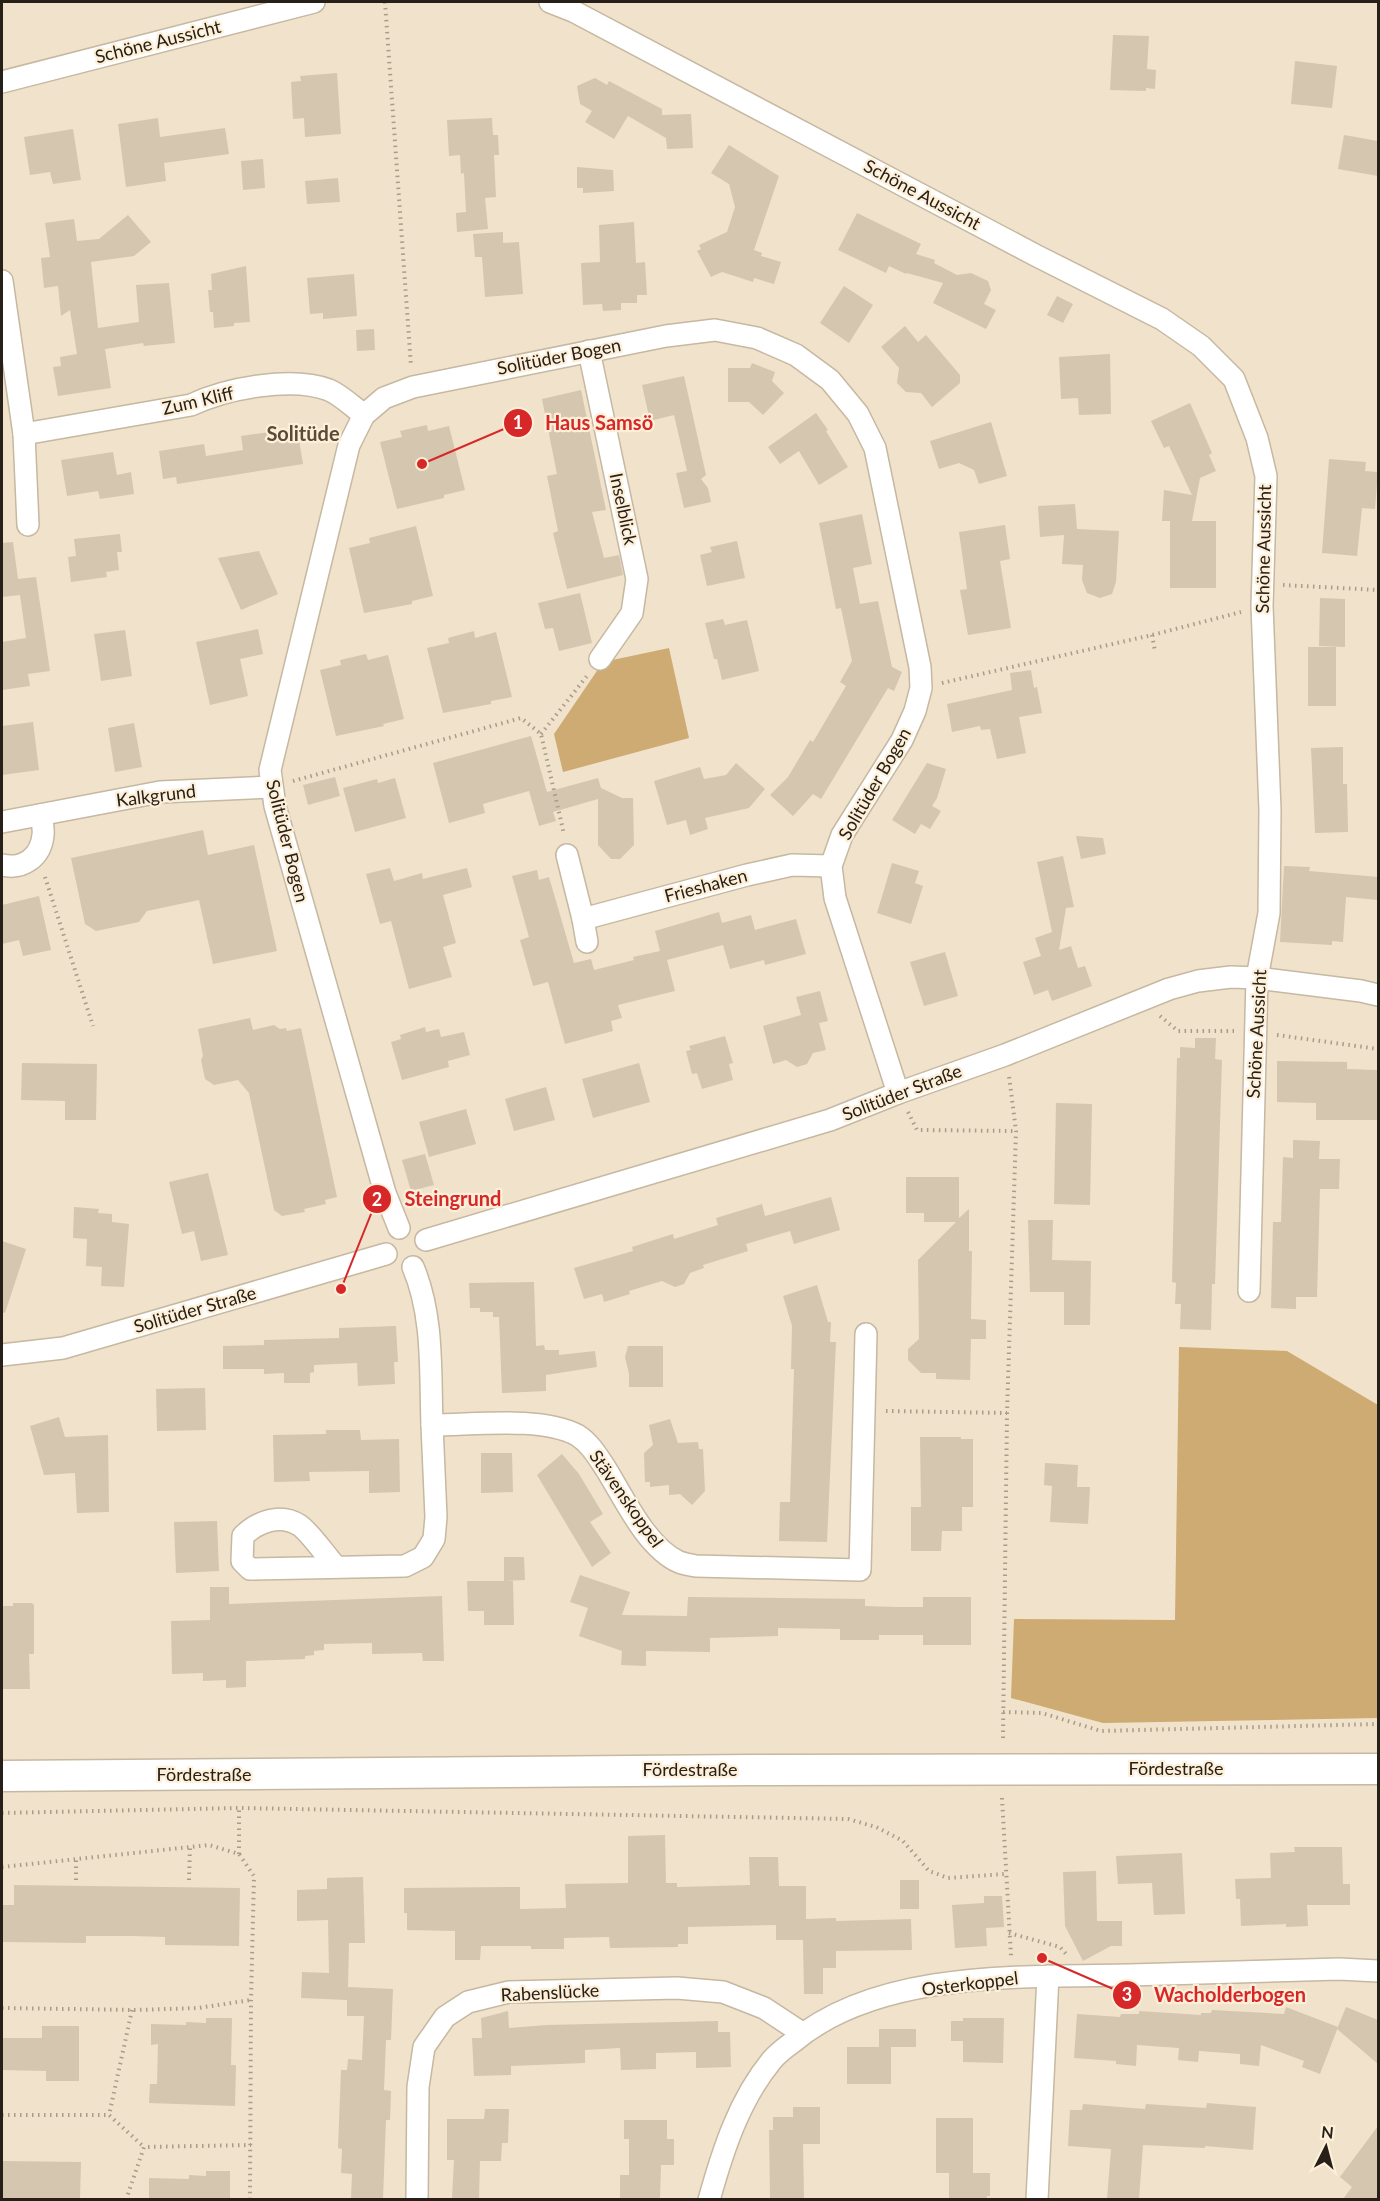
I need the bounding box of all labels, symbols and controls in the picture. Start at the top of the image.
street label: Schöne Aussicht [93,15,224,67]
street label: Schöne Aussicht [860,154,985,234]
street label: Solitüder Bogen [495,333,623,379]
street label: Zum Kliff [160,381,236,419]
callout: Haus Samsö [503,404,665,442]
text: Haus Samsö [545,410,653,434]
text: 1 [513,411,523,433]
district label: Solitüde [266,421,340,445]
street label: Inselblick [606,471,642,548]
street label: Schöne Aussicht [1251,484,1275,614]
street label: Solitüder Bogen [833,724,915,843]
street label: Solitüder Bogen [262,777,314,904]
street label: Kalkgrund [115,779,197,811]
street label: Frieshaken [662,863,750,907]
street label: Schöne Aussicht [1242,968,1270,1099]
street label: Solitüder Straße [839,1059,965,1125]
callout: Steingrund [362,1180,513,1218]
text: Steingrund [405,1186,501,1210]
text: 2 [372,1188,382,1210]
street label: Solitüder Straße [131,1281,259,1337]
street label: Stävenskoppel [585,1446,668,1551]
street label: Fördestraße [1129,1757,1223,1779]
street label: Fördestraße [643,1758,737,1780]
street label: Fördestraße [157,1763,251,1785]
street label: Osterkoppel [920,1966,1020,2000]
callout: Wacholderbogen [1112,1976,1318,2014]
street label: Rabenslücke [500,1978,600,2006]
text: Wacholderbogen [1154,1982,1306,2006]
text: 3 [1122,1983,1132,2005]
north arrow [1296,2117,1356,2177]
text: N [1320,2121,1335,2142]

